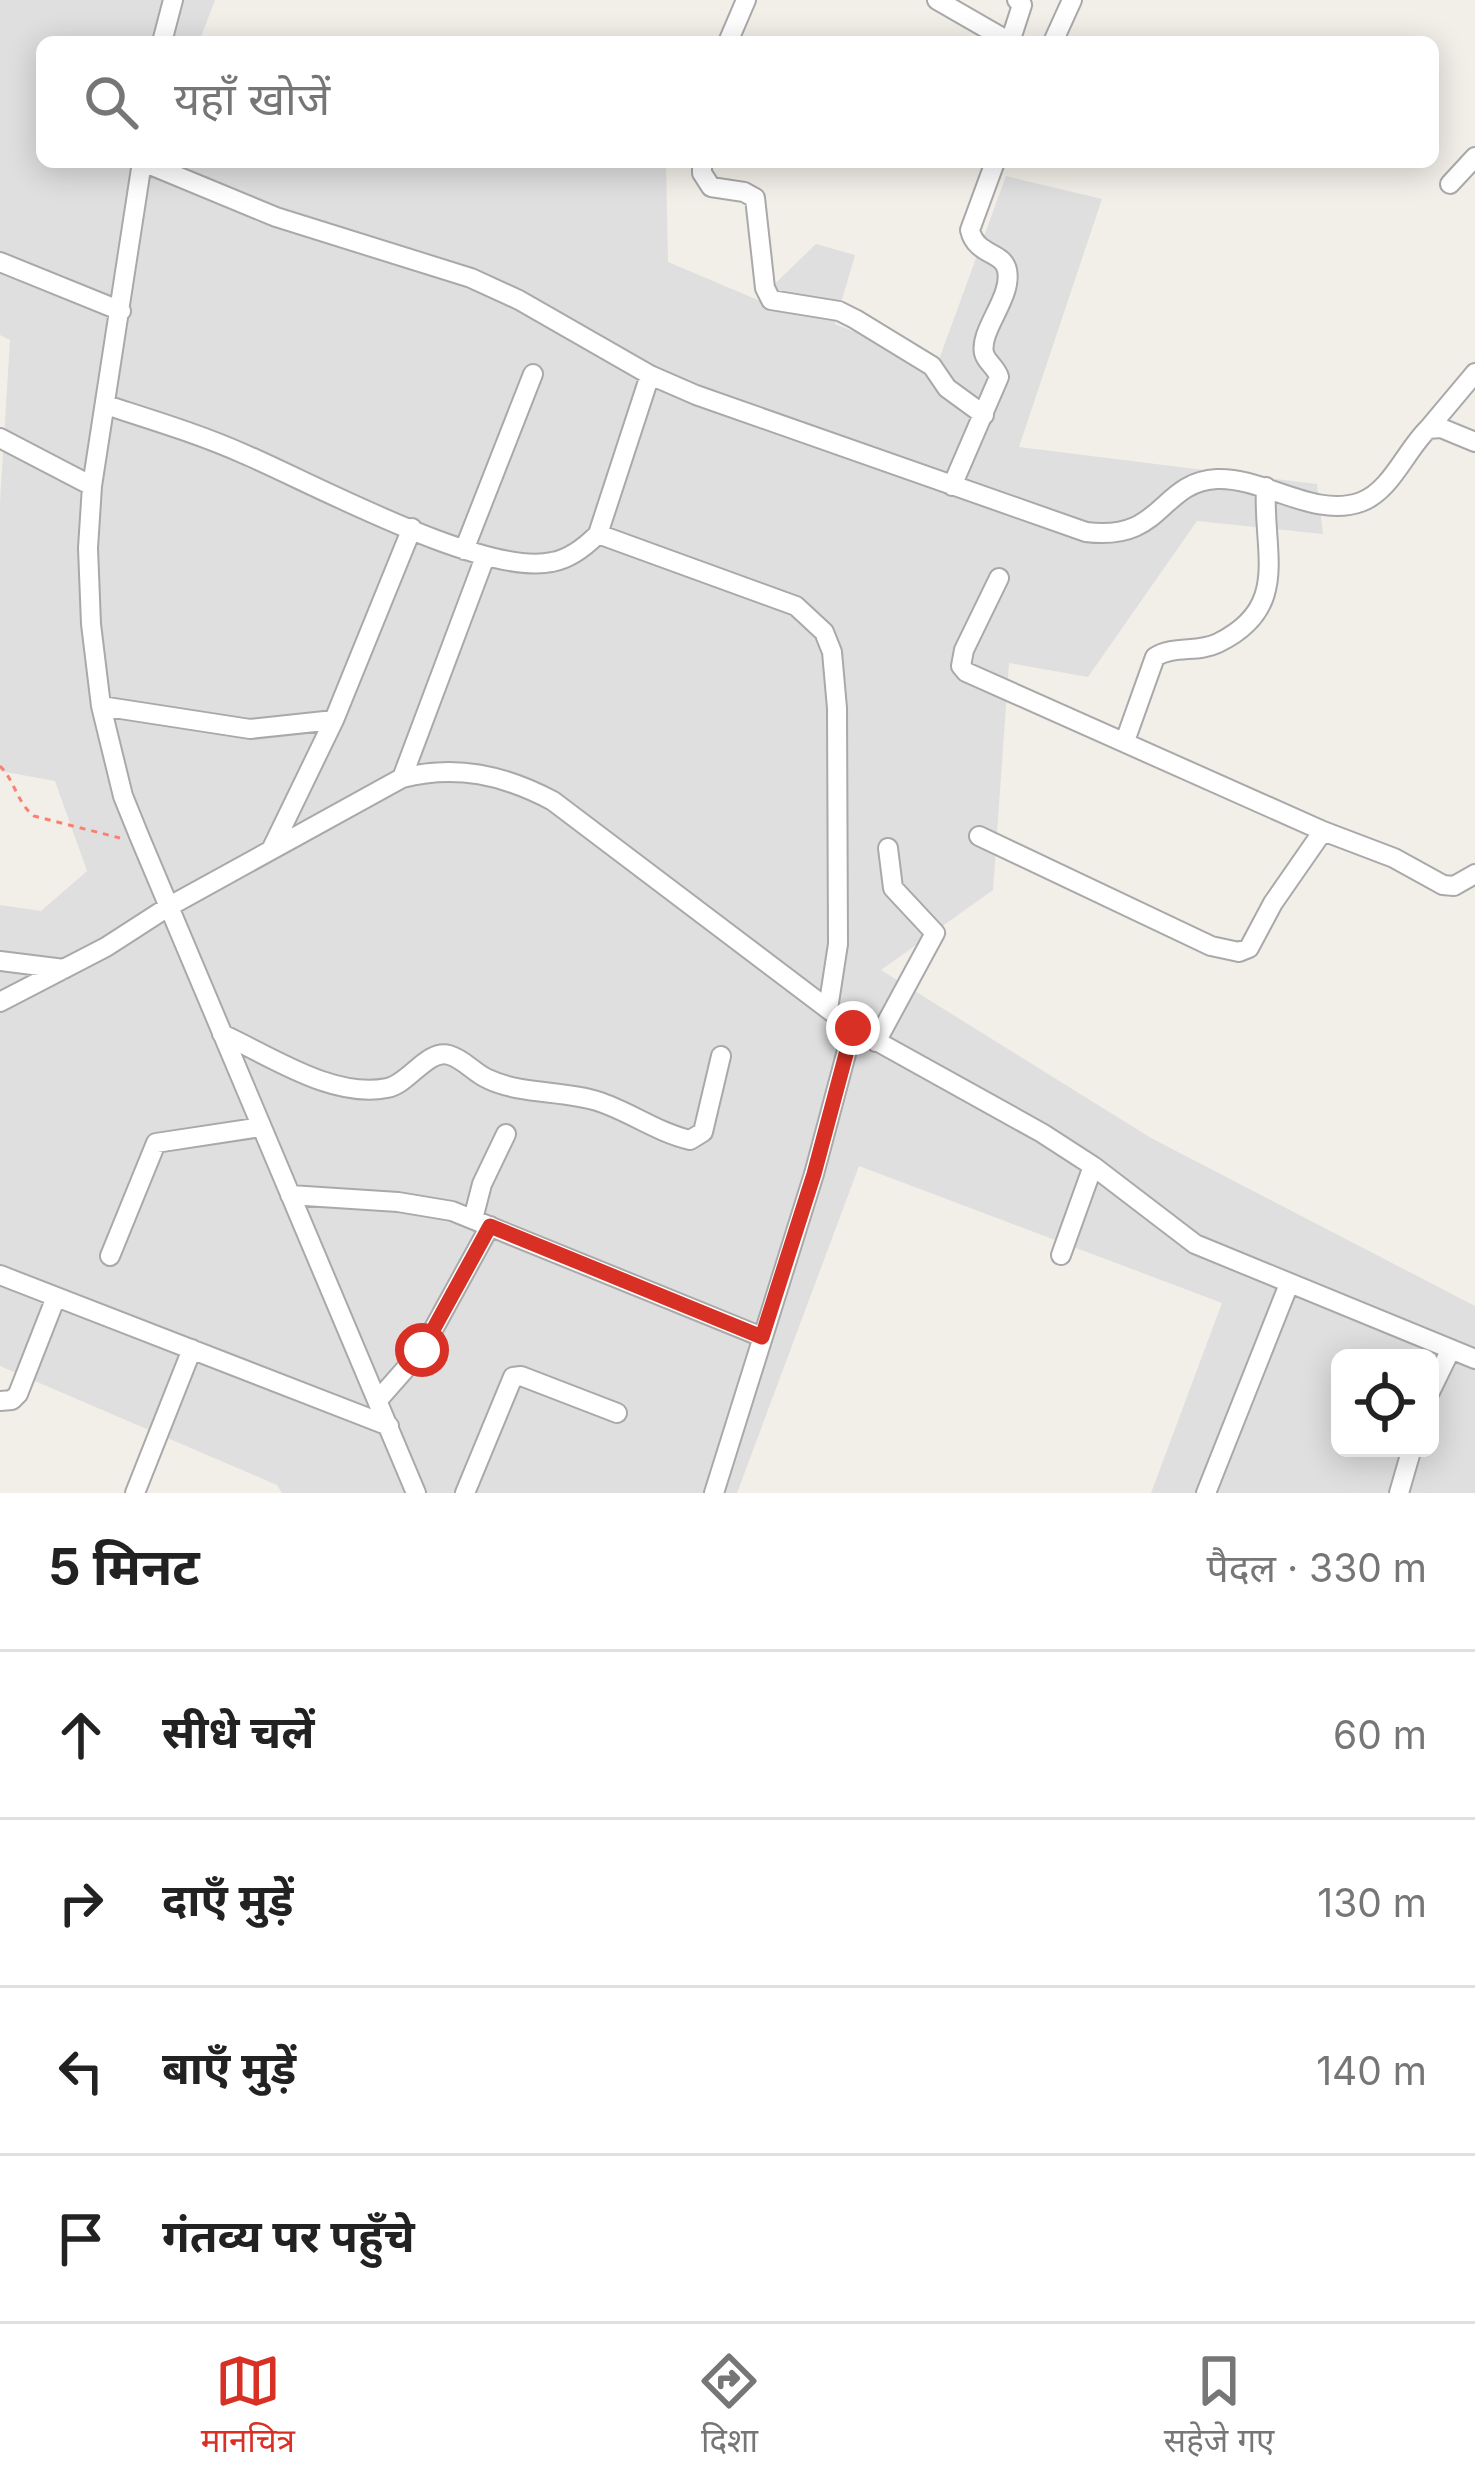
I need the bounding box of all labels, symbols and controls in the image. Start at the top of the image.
search box [36,36,1439,168]
icon: search [78,69,144,135]
text: यहाँ खोजें [174,71,330,126]
route end [826,1001,880,1055]
route start [395,1323,449,1377]
map controls [1331,1349,1439,1457]
button: locate [1331,1349,1439,1457]
text: 5 मिनट [48,1536,200,1597]
text: पैदल · 330 m [1207,1544,1427,1591]
icon: ahead [48,1702,114,1768]
text: सीधे चलें [162,1704,315,1759]
text: 60 m [1333,1711,1427,1758]
icon: right [48,1870,114,1936]
text: दाएँ मुड़ें [162,1872,293,1927]
text: 130 m [1317,1879,1427,1926]
icon: left [48,2038,114,2104]
text: बाएँ मुड़ें [162,2040,296,2095]
text: 140 m [1316,2047,1427,2094]
icon: arrive [48,2206,114,2272]
text: गंतव्य पर पहुँचे [162,2208,415,2263]
tab: मानचित्र [201,2348,295,2465]
tab: दिशा [696,2348,762,2465]
tab: सहेजे गए [1164,2348,1274,2465]

